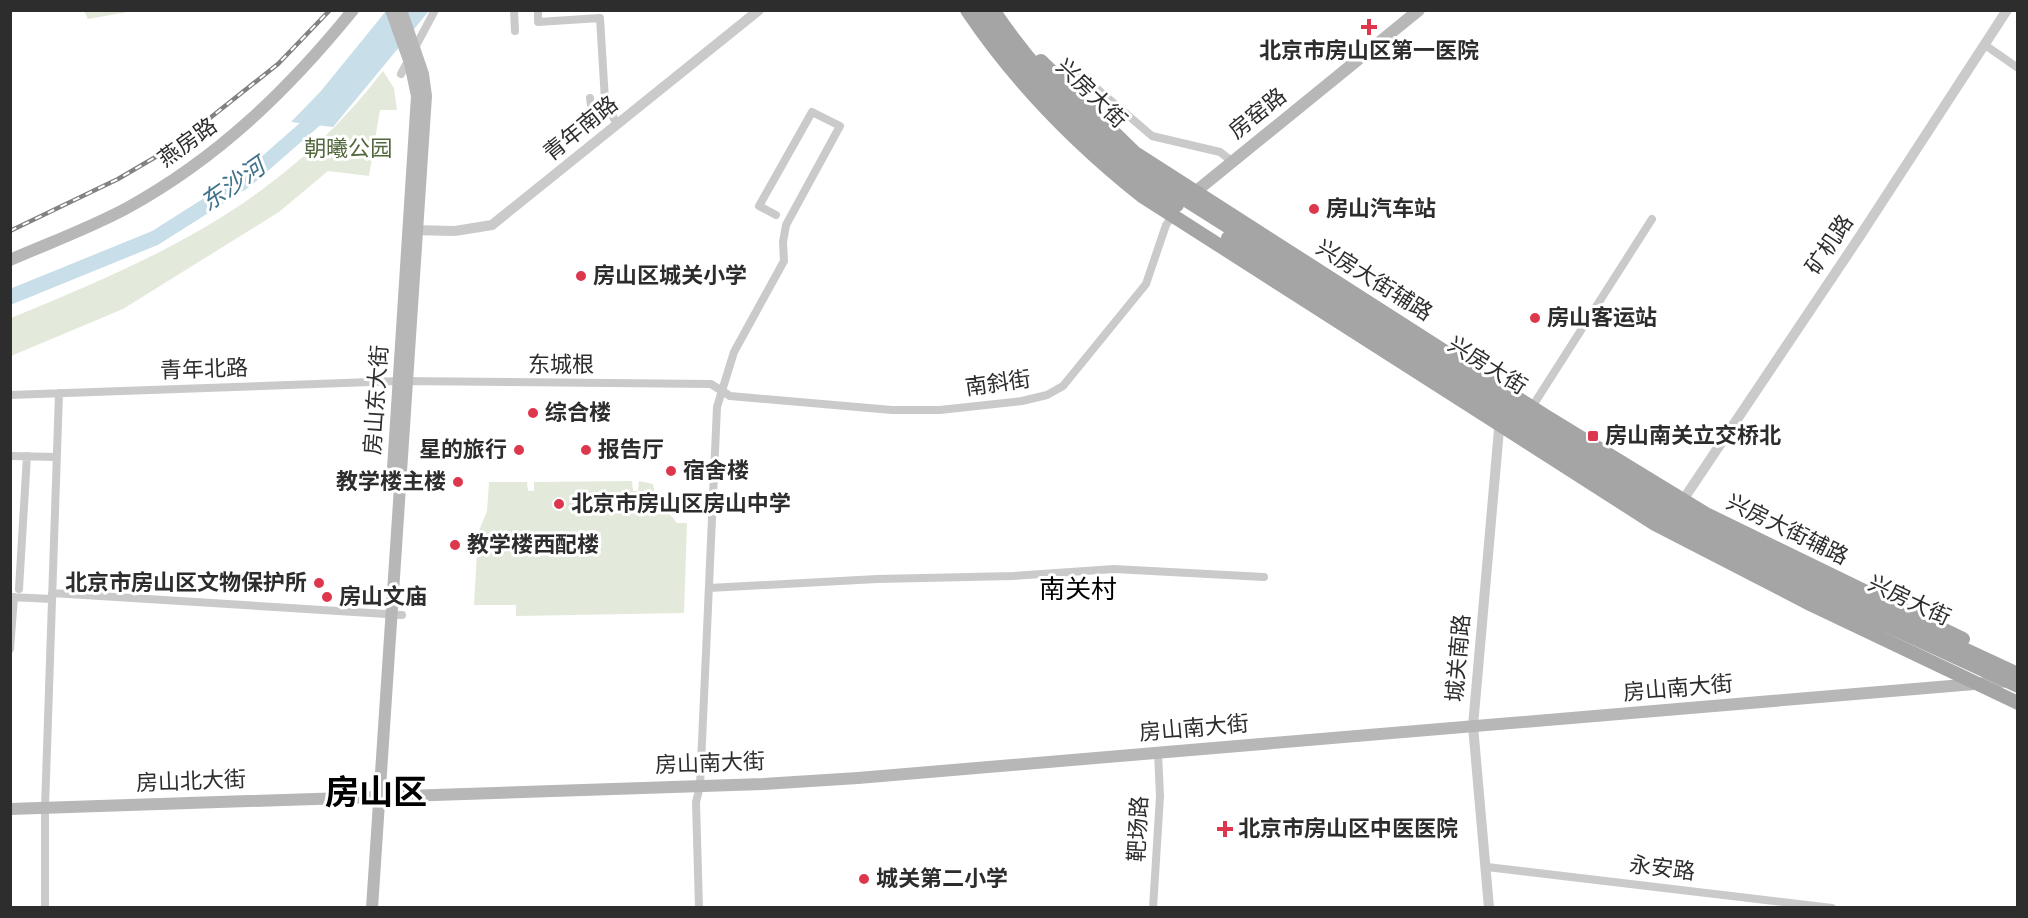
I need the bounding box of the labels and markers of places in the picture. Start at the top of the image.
marker: 北京市房山区第一医院 [1360,18,1378,36]
place label: 北京市房山区第一医院 [1259,38,1479,65]
place label: 房山汽车站 [1326,196,1436,223]
marker: 房山汽车站 [1307,202,1321,216]
place label: 房山区城关小学 [593,263,747,290]
marker: 房山区城关小学 [574,269,588,283]
place label: 房山客运站 [1547,305,1657,332]
marker: 房山客运站 [1528,311,1542,325]
place label: 综合楼 [545,400,611,427]
marker: 综合楼 [526,406,540,420]
place label: 房山南关立交桥北 [1605,423,1781,450]
marker: 房山南关立交桥北 [1586,429,1600,443]
place label: 星的旅行 [419,437,507,464]
place label: 报告厅 [598,437,664,464]
marker: 星的旅行 [512,443,526,457]
marker: 报告厅 [579,443,593,457]
place label: 宿舍楼 [683,458,749,485]
marker: 宿舍楼 [664,464,678,478]
place label: 教学楼主楼 [336,469,446,496]
marker: 教学楼主楼 [451,475,465,489]
place label: 北京市房山区房山中学 [571,491,791,518]
marker: 北京市房山区房山中学 [552,497,566,511]
place label: 教学楼西配楼 [467,532,599,559]
marker: 教学楼西配楼 [448,538,462,552]
place label: 北京市房山区文物保护所 [65,570,307,597]
marker: 北京市房山区文物保护所 [312,576,326,590]
place label: 房山文庙 [339,584,427,611]
marker: 房山文庙 [320,590,334,604]
place label: 北京市房山区中医医院 [1238,816,1458,843]
marker: 北京市房山区中医医院 [1216,820,1234,838]
place label: 城关第二小学 [876,866,1008,893]
marker: 城关第二小学 [857,872,871,886]

